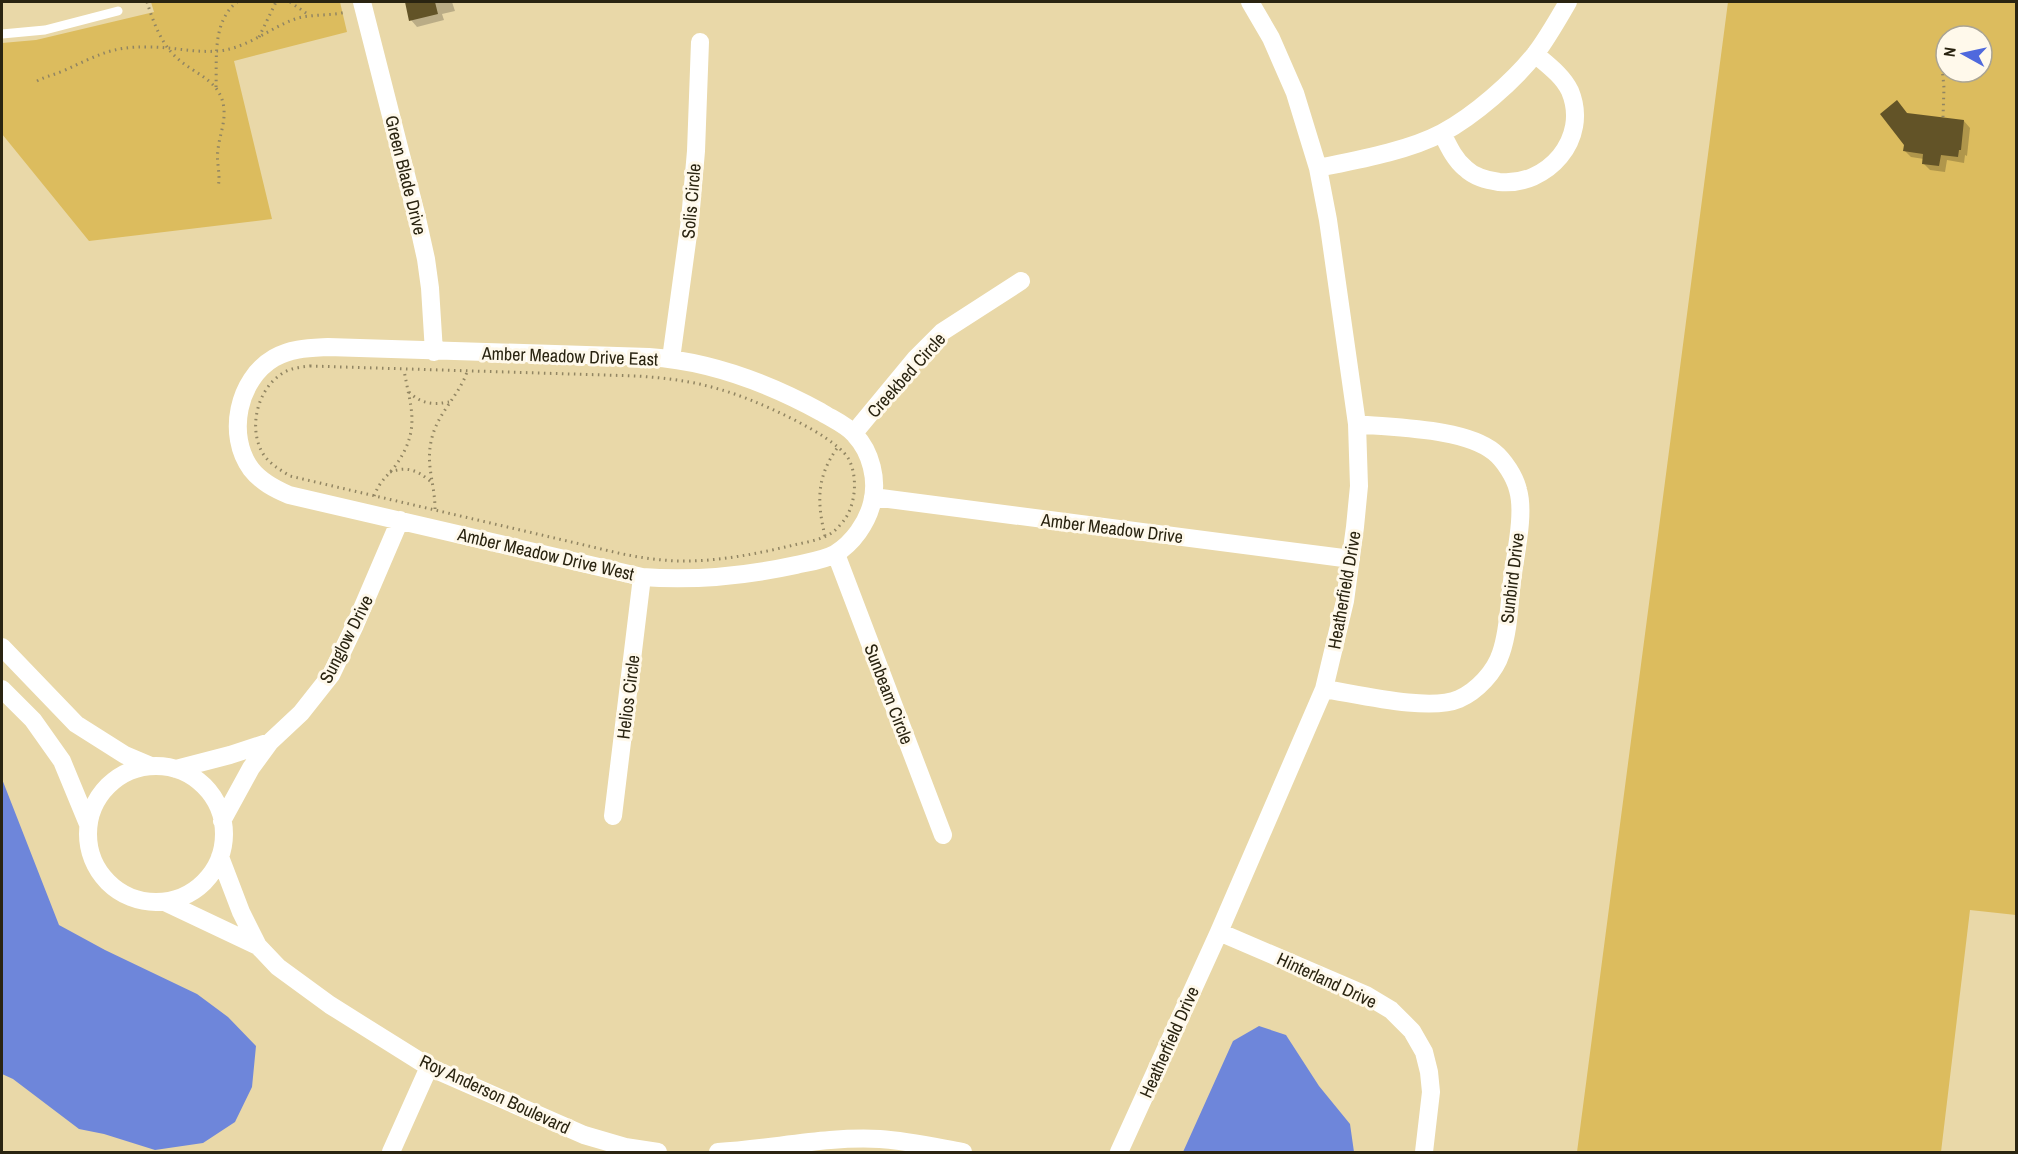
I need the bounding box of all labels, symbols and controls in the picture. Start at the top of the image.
north arrow [1934,24,1994,84]
text: N [1938,46,1961,58]
street label: Green Blade Drive [379,113,433,237]
street label: Solis Circle [675,162,707,240]
street label: Creekbed Circle [861,327,951,423]
street label: Amber Meadow Drive East [480,340,659,372]
street label: Amber Meadow Drive [1039,507,1184,549]
street label: Amber Meadow Drive West [454,521,637,586]
street label: Heatherfield Drive [1321,529,1367,651]
street label: Sunbird Drive [1494,531,1530,625]
street label: Sunglow Drive [313,591,379,687]
street label: Sunbeam Circle [858,640,920,748]
street label: Helios Circle [610,654,646,740]
street label: Hinterland Drive [1273,946,1381,1014]
street label: Heatherfield Drive [1133,982,1205,1102]
street label: Roy Anderson Boulevard [416,1048,574,1140]

